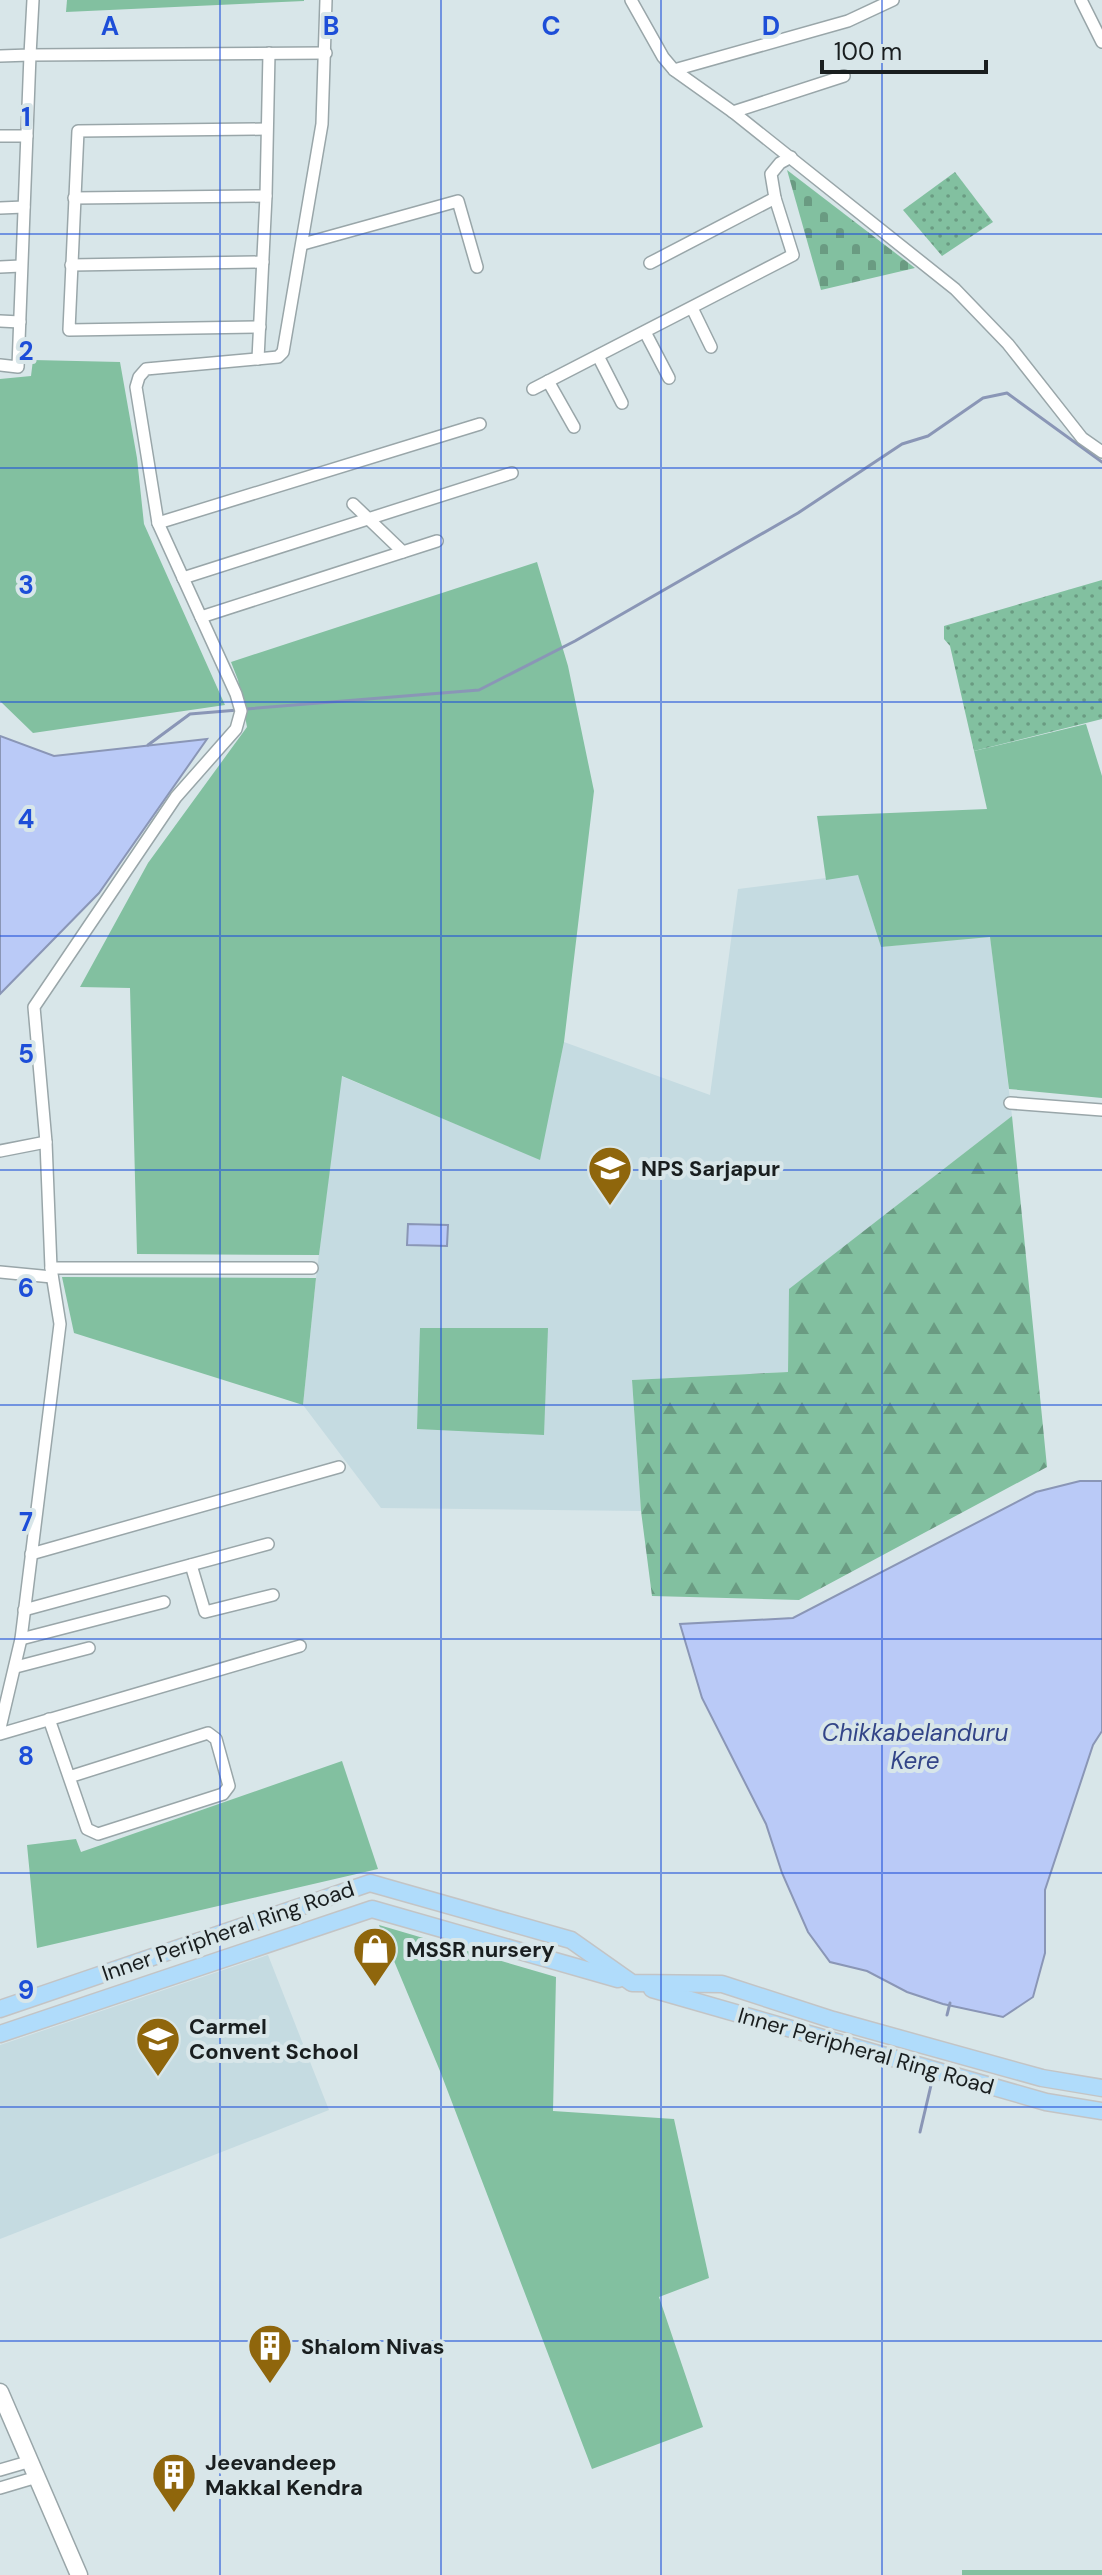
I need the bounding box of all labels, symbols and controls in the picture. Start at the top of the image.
text: A [101,9,119,43]
text: B [323,9,339,43]
text: C [541,9,561,43]
text: D [762,9,780,43]
scale bar [822,24,986,74]
text: 100 m [834,36,902,67]
text: 1 [21,100,31,134]
text: 2 [18,334,34,368]
text: 3 [18,568,34,602]
text: 4 [18,802,34,836]
text: 5 [18,1037,34,1071]
school or university icon: NPS Sarjapur [586,1144,634,1207]
place label: NPS Sarjapur [641,1154,780,1183]
text: 6 [18,1271,34,1305]
text: 7 [19,1505,33,1539]
water label: Chikkabelanduru Kere [822,1717,1008,1776]
text: 8 [18,1739,34,1773]
street label: Inner Peripheral Ring Road [98,1874,358,1988]
shop icon: MSSR nursery [351,1925,399,1988]
place label: MSSR nursery [406,1935,554,1964]
text: 9 [18,1973,34,2007]
street label: Inner Peripheral Ring Road [735,2001,997,2101]
place label: Carmel Convent School [189,2012,359,2066]
school or university icon: Carmel Convent School [134,2015,182,2078]
building icon: Shalom Nivas [246,2322,294,2385]
place label: Shalom Nivas [301,2332,444,2361]
place label: Jeevandeep Makkal Kendra [205,2448,363,2502]
building icon: Jeevandeep Makkal Kendra [150,2451,198,2514]

